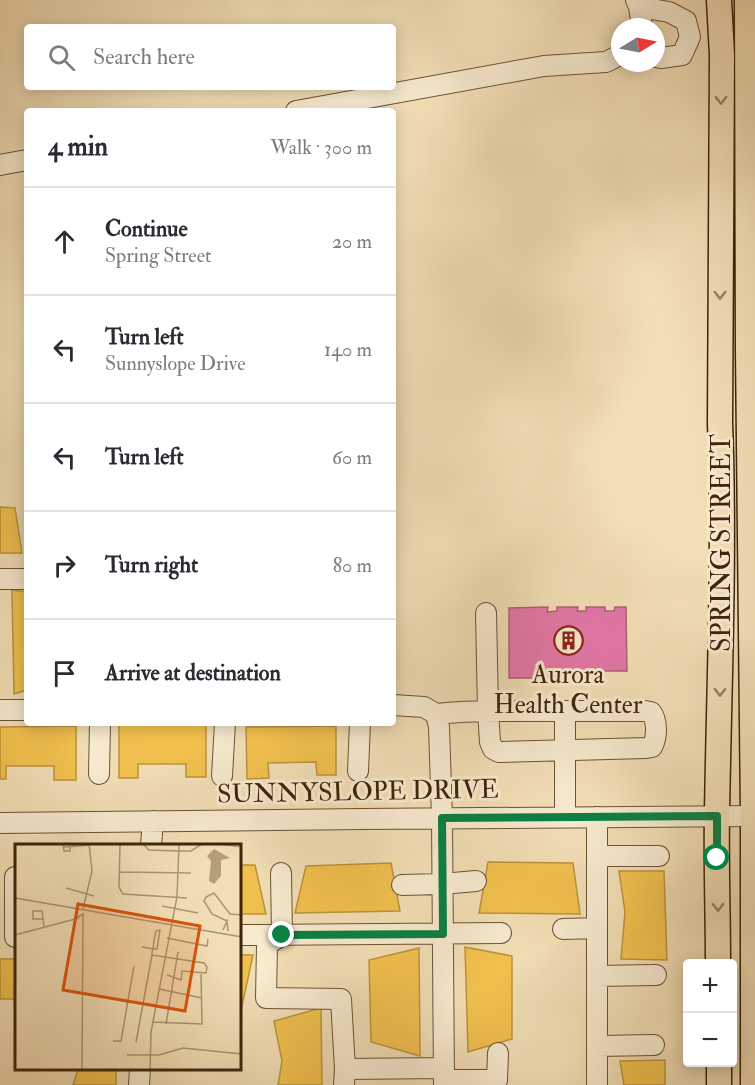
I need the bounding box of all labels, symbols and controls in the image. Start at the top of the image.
north arrow [611,18,665,72]
search box [24,24,396,90]
icon: search [45,41,78,74]
text: Search here [93,43,195,71]
one-way arrow [715,96,727,105]
text: 4 min [48,131,108,163]
text: Walk · 300 m [270,135,372,160]
text: Continue [105,215,188,243]
icon: ahead [48,225,81,258]
text: 20 m [332,229,372,254]
text: Spring Street [105,243,212,268]
one-way arrow [714,291,726,300]
text: Turn left [105,323,184,351]
icon: left [48,333,81,366]
text: 140 m [324,337,372,362]
text: Sunnyslope Drive [105,351,246,376]
street label: SPRING STREET [706,434,738,652]
icon: left [48,441,81,474]
text: Turn left [105,443,184,471]
text: 60 m [332,445,372,470]
icon: right [48,549,81,582]
text: Turn right [105,551,198,579]
text: 80 m [333,553,372,578]
building icon: Aurora Health Center [552,625,584,657]
icon: arrive [48,657,81,690]
text: Arrive at destination [105,659,281,687]
place label: Aurora Health Center [494,659,643,721]
one-way arrow [714,687,726,696]
street label: SUNNYSLOPE DRIVE [217,774,499,810]
inset map [15,844,242,1070]
route start [703,844,729,870]
one-way arrow [712,903,724,912]
route end [268,921,294,947]
map controls [683,959,737,1067]
button: + [683,959,737,1013]
button: − [683,1013,737,1067]

